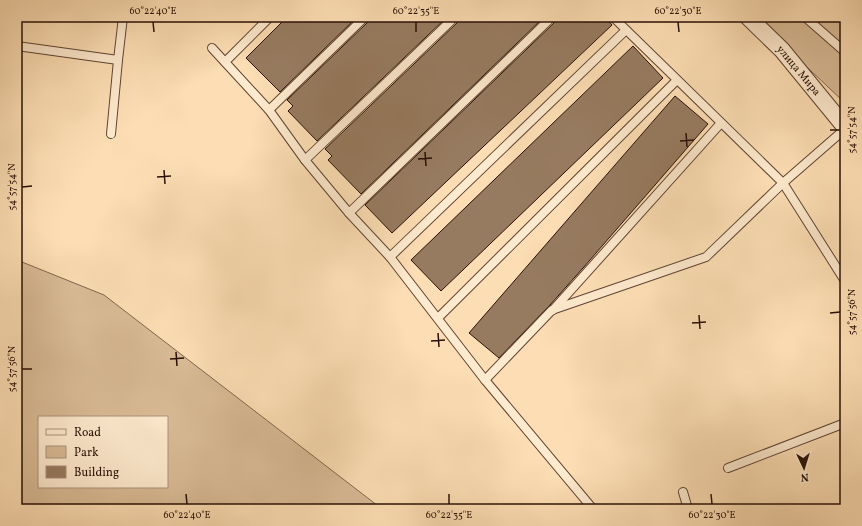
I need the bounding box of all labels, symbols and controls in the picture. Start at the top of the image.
text: 60°22'40"E [129,4,177,18]
text: 60°22'35"E [393,4,439,18]
text: 60°22'30"E [654,4,702,18]
street label: улица Мира [772,43,824,100]
text: 54°57'54"N [845,106,859,154]
text: 54°57'54"N [5,163,19,211]
text: 54°57'56"N [845,288,859,335]
text: 54°57'56"N [5,345,19,392]
legend [38,416,168,488]
text: Road [74,425,101,441]
text: Park [74,445,99,461]
north arrow [784,448,824,488]
text: Building [74,465,119,481]
text: N [800,469,809,484]
text: 60°22'40"E [163,508,211,522]
text: 60°22'35"E [426,508,472,522]
text: 60°22'30"E [688,508,736,522]

